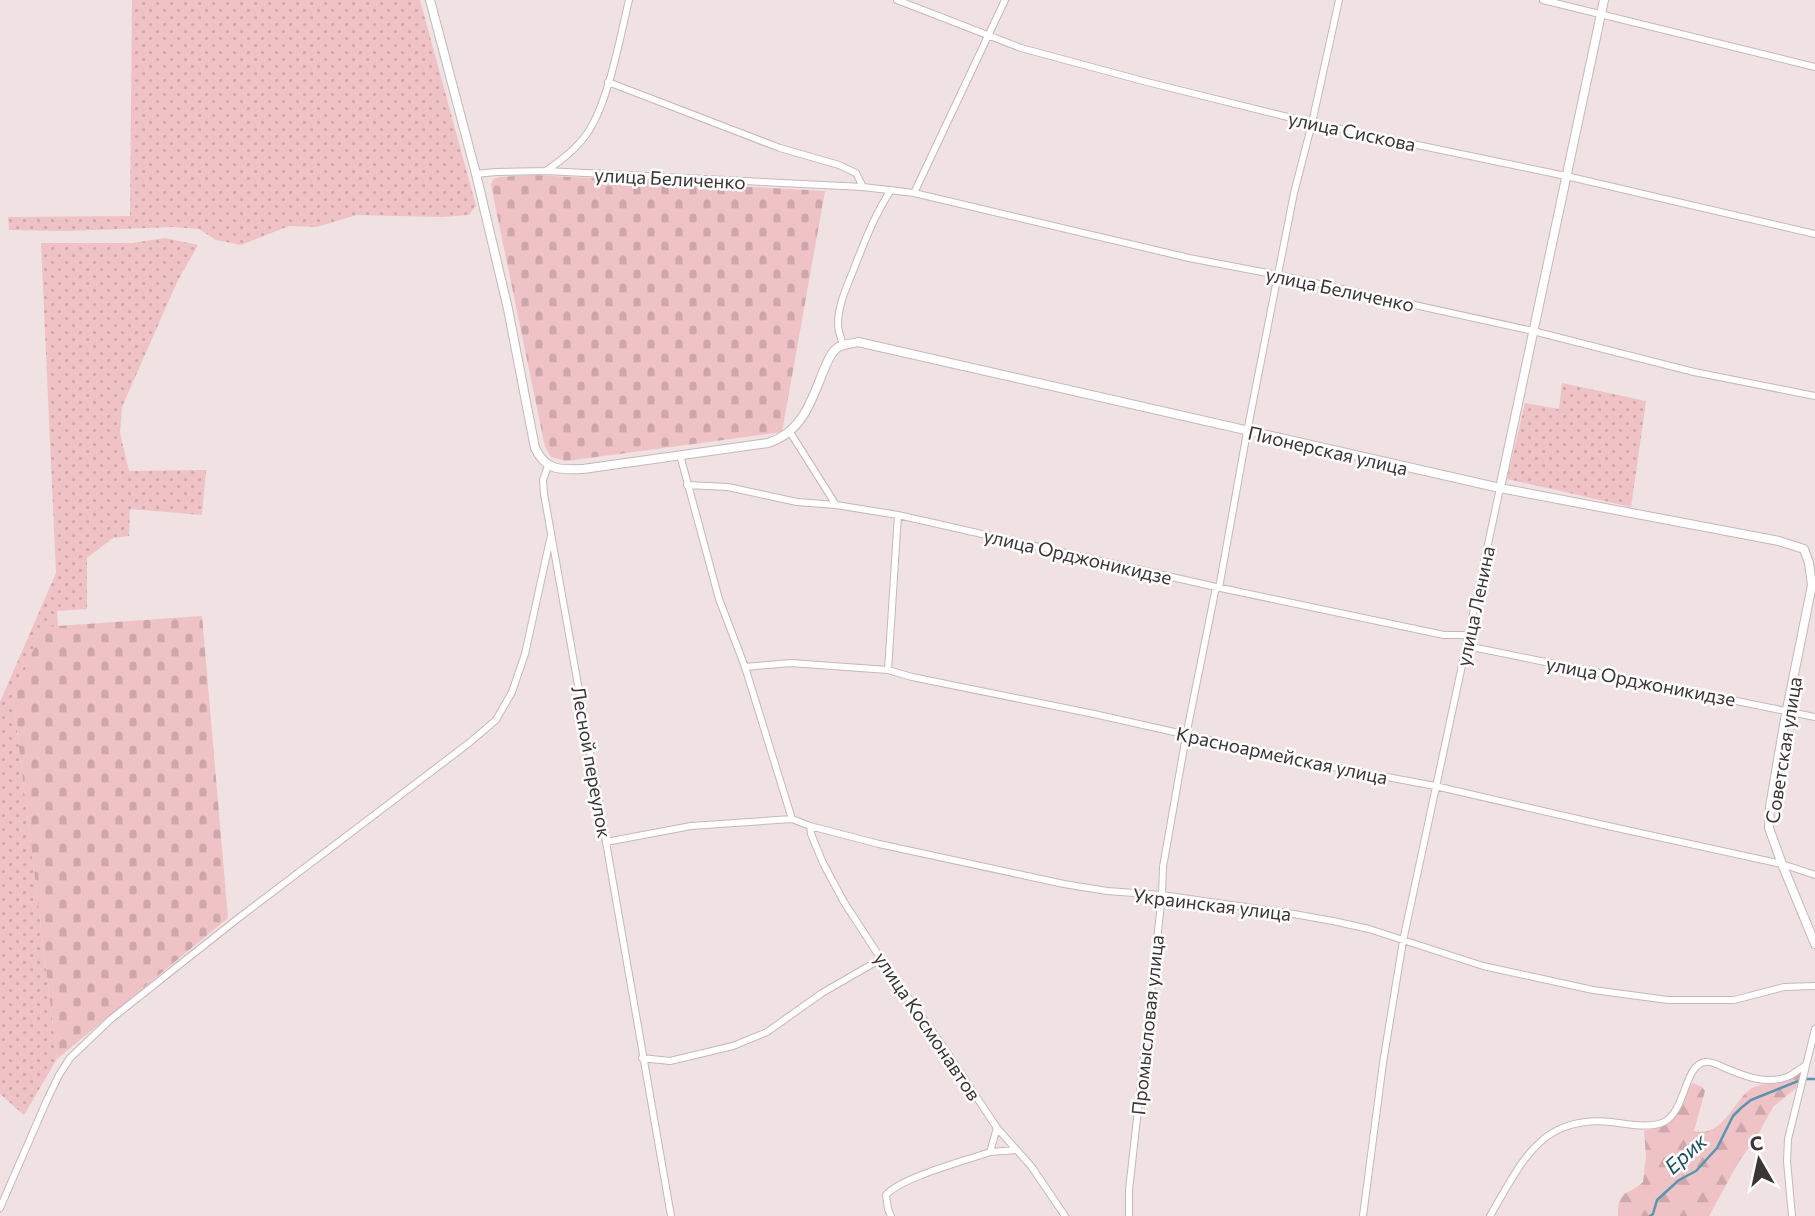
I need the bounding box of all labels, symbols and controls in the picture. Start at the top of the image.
street label: улица Сискова [1286,106,1418,156]
street label: улица Беличенко [594,163,746,193]
street label: улица Беличенко [1264,262,1416,316]
street label: Пионерская улица [1246,420,1410,480]
street label: улица Орджоникидзе [982,523,1174,589]
street label: улица Ленина [1451,544,1499,668]
street label: улица Орджоникидзе [1544,651,1738,711]
street label: Советская улица [1760,675,1806,825]
street label: Лесной переулок [567,684,617,840]
street label: Красноармейская улица [1174,721,1390,789]
street label: Украинская улица [1131,883,1293,925]
street label: Промысловая улица [1126,934,1168,1116]
street label: улица Космонавтов [870,947,986,1105]
north arrow [1724,1125,1794,1195]
water label: Ерик [1659,1127,1712,1178]
text: С [1748,1130,1764,1155]

